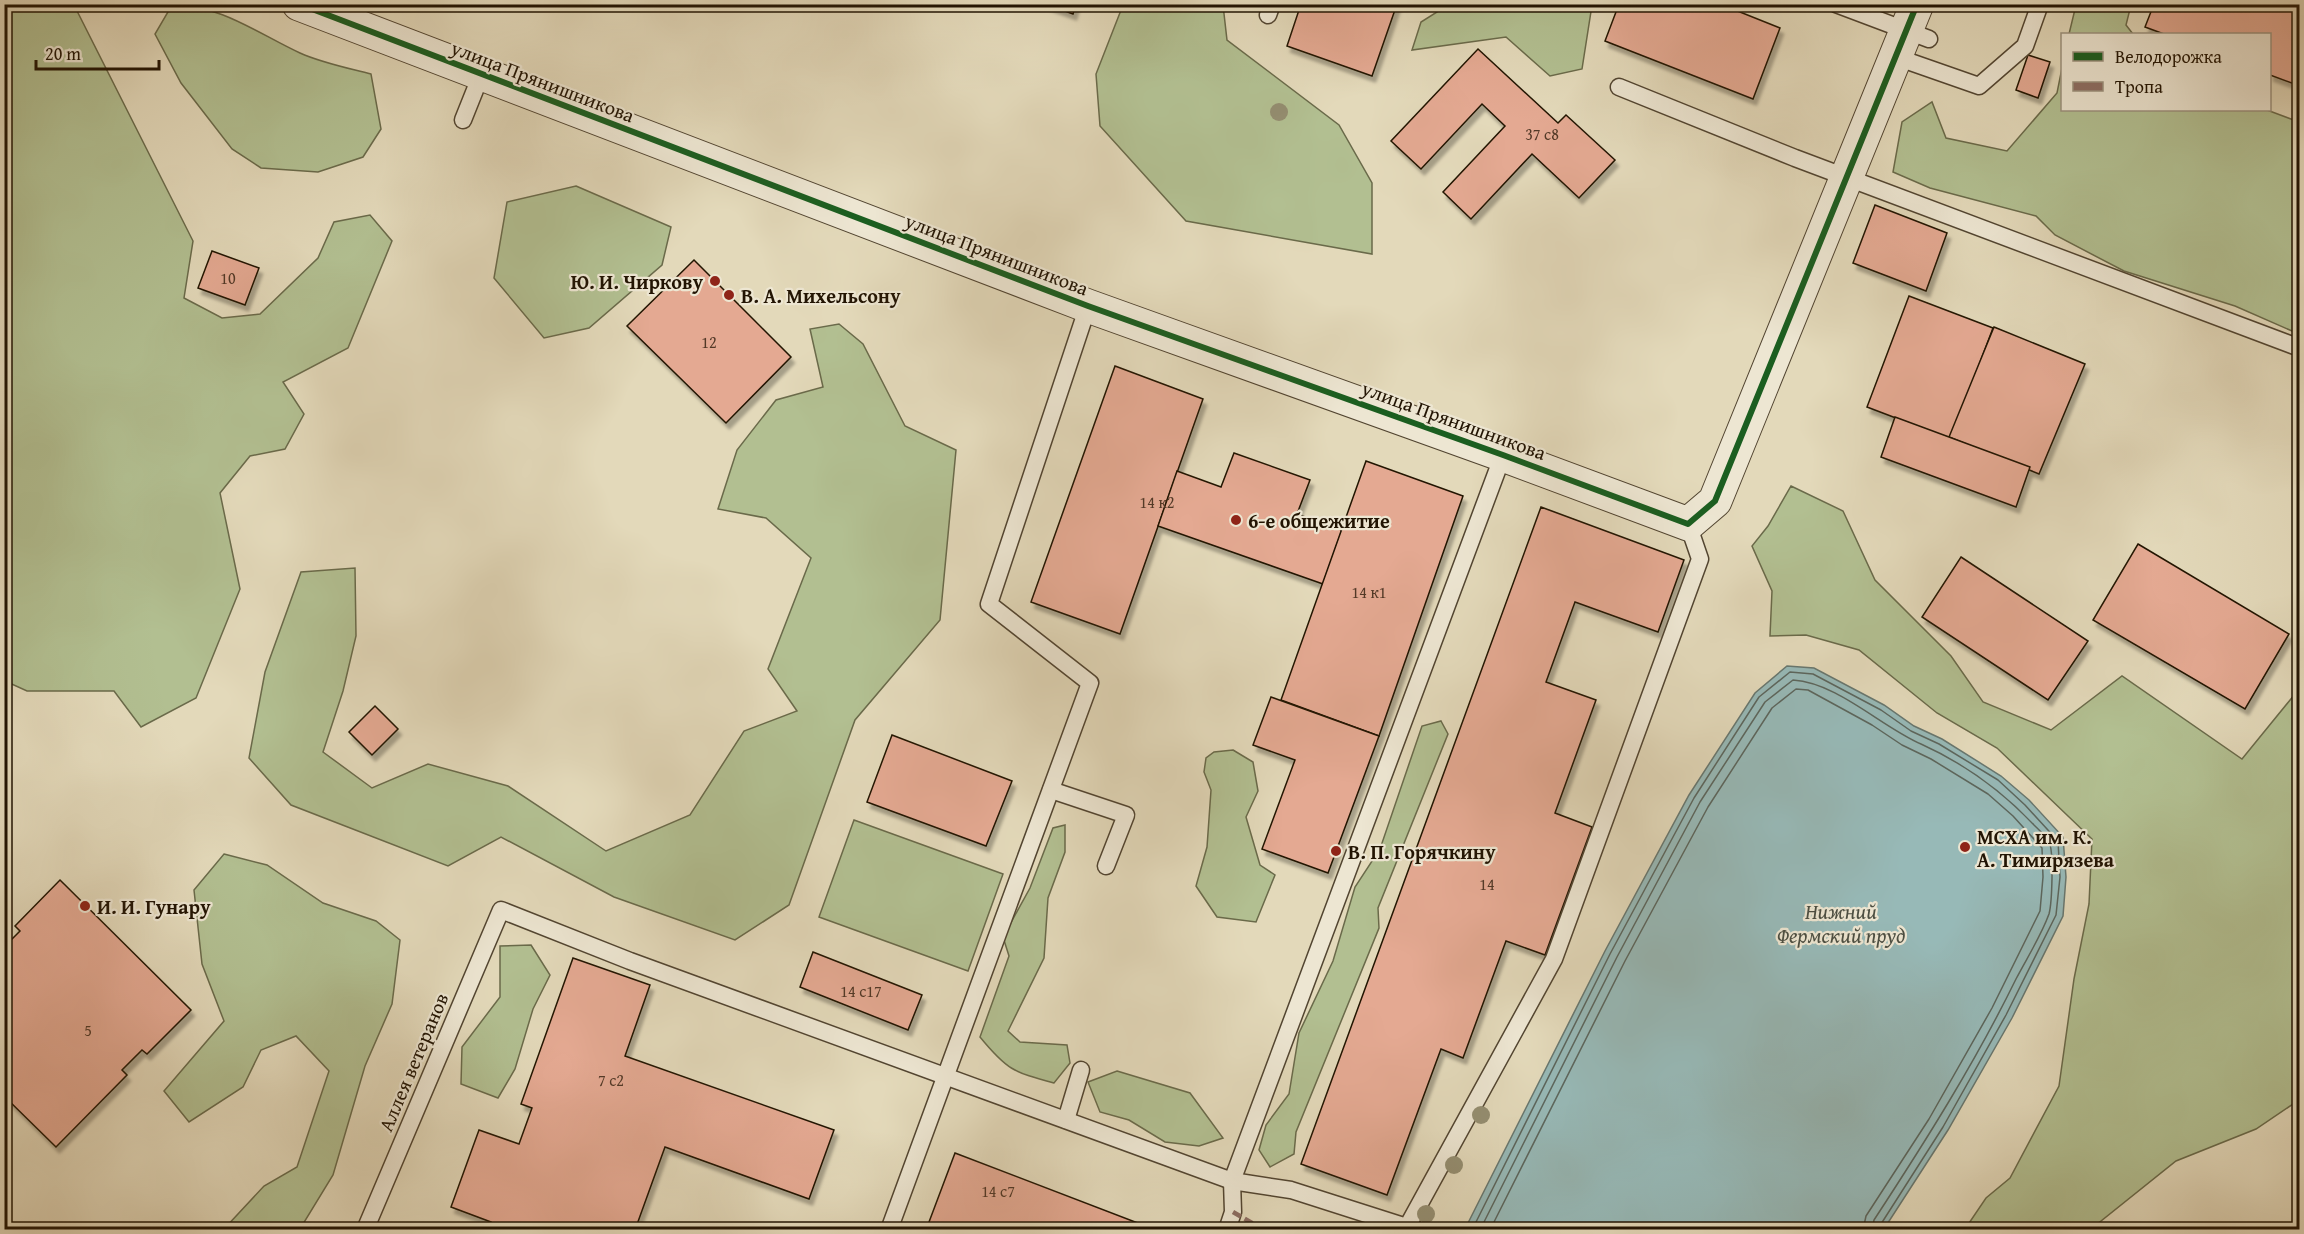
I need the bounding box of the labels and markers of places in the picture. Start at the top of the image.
place label: Ю. И. Чиркову [571,267,703,296]
marker: Ю. И. Чиркову [708,274,722,288]
place label: В. А. Михельсону [741,281,901,310]
marker: В. А. Михельсону [722,288,736,302]
place label: 6-е общежитие [1248,506,1390,535]
marker: 6-е общежитие [1229,513,1243,527]
place label: МСХА им. К. А. Тимирязева [1977,822,2115,874]
place label: В. П. Горячкину [1348,837,1496,866]
marker: МСХА им. К. А. Тимирязева [1958,840,1972,854]
marker: В. П. Горячкину [1329,844,1343,858]
place label: И. И. Гунару [97,892,211,921]
marker: И. И. Гунару [78,899,92,913]

